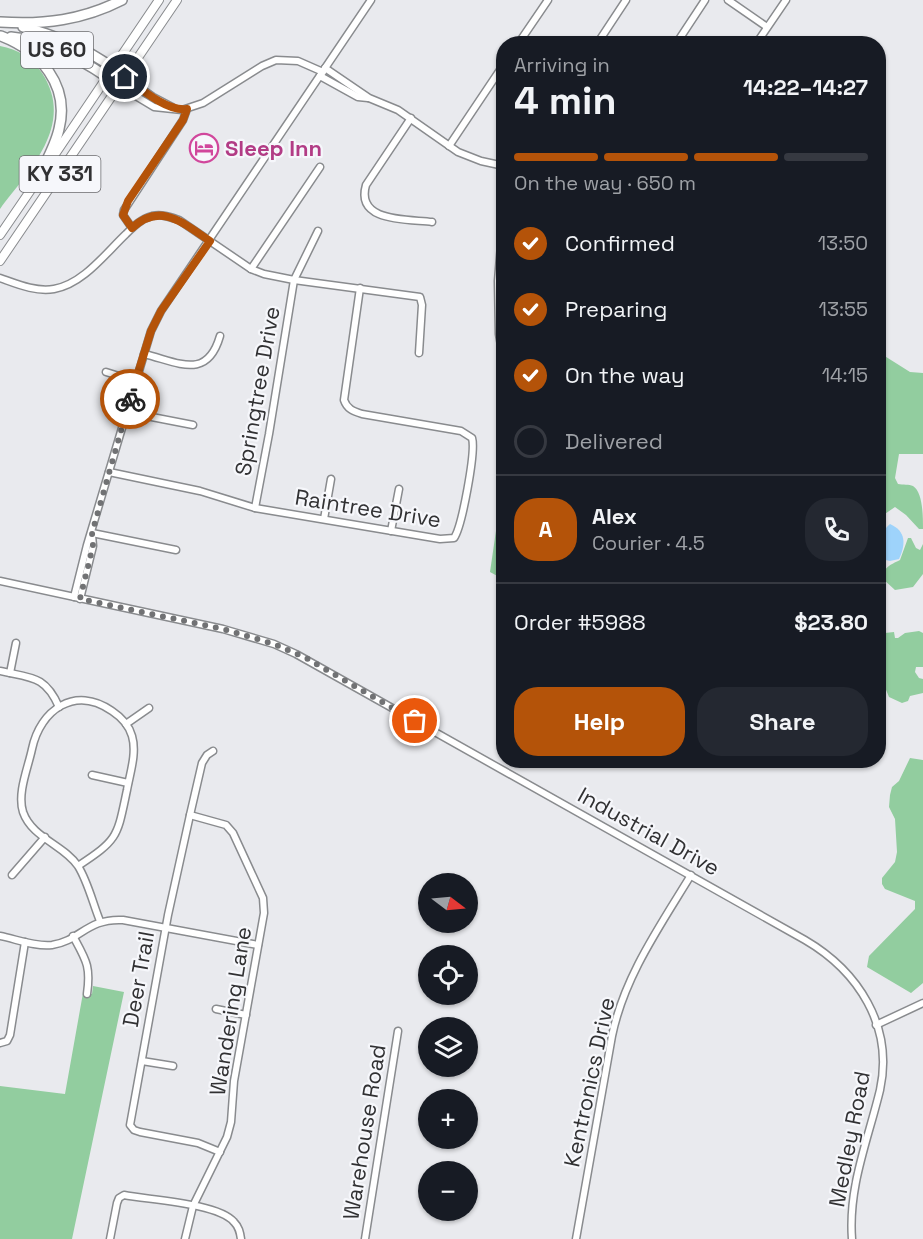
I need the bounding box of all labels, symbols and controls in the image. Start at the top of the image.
road number: US 60 [21,32,93,68]
pin [99,51,150,102]
text: Arriving in [514,52,610,78]
icon: home [108,60,141,93]
text: 14:22–14:27 [743,73,868,101]
text: 4 min [514,76,616,125]
hotel icon: Sleep Inn [188,132,220,164]
place label: Sleep Inn [225,134,322,162]
road number: KY 331 [20,156,100,192]
text: On the way · 650 m [514,170,696,196]
icon: check [514,227,547,260]
text: Confirmed [565,229,675,257]
text: 13:50 [818,230,868,256]
icon: check [514,293,547,326]
text: Preparing [565,295,667,323]
text: 13:55 [819,296,868,322]
street label: Springtree Drive [228,304,286,478]
icon: check [514,359,547,392]
text: On the way [565,361,684,389]
text: 14:15 [822,362,868,388]
courier [100,369,160,429]
icon: bike [114,383,147,416]
text: Delivered [565,427,663,455]
street label: Raintree Drive [293,483,443,533]
button: phone [805,498,868,561]
text: Alex [592,502,637,530]
text: A [539,515,552,543]
text: Courier · 4.5 [592,530,705,556]
text: Order #5988 [514,608,646,636]
text: $23.80 [794,608,868,636]
button: Help [514,687,685,756]
button: Share [697,687,868,756]
pin [389,695,440,746]
icon: bag [398,704,431,737]
street label: Industrial Drive [573,780,725,882]
north arrow [418,873,478,933]
map controls [418,873,478,1221]
street label: Wandering Lane [203,925,257,1097]
street label: Deer Trail [116,929,160,1029]
button: locate [418,945,478,1005]
street label: Kentronics Drive [557,995,621,1169]
button: layers [418,1017,478,1077]
street label: Warehouse Road [336,1042,392,1222]
street label: Medley Road [822,1069,876,1209]
button: + [418,1089,478,1149]
button: − [418,1161,478,1221]

